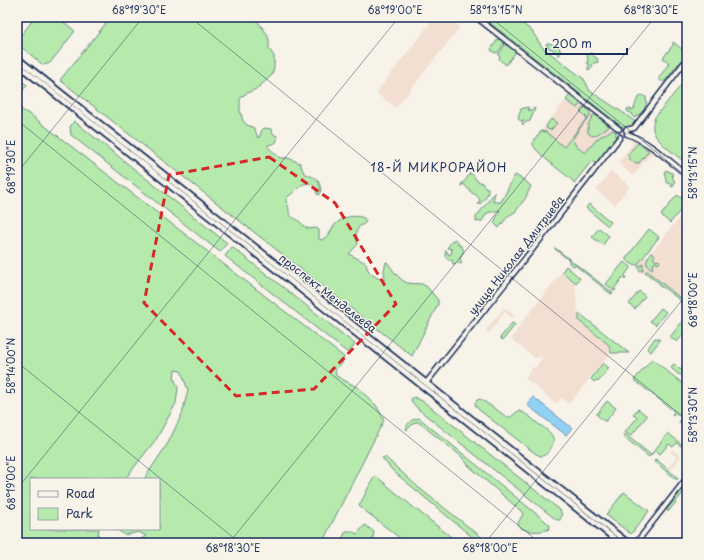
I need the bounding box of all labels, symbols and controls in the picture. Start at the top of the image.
text: 68°19'30"E [112,2,166,17]
text: 68°19'00"E [368,2,422,17]
text: 58°13'15"N [469,2,523,17]
text: 68°18'30"E [624,2,678,17]
scale bar [546,30,627,56]
text: 200 m [552,34,592,52]
text: 68°19'30"E [3,140,18,194]
text: 58°13'15"N [685,146,700,200]
district label: 18-Й МИКРОРАЙОН [371,158,507,176]
street label: улица Николая Дмитриева [464,192,568,318]
street label: проспект Менделеева [275,249,381,337]
text: 68°18'00"E [685,272,700,328]
text: 58°14'00"N [3,338,18,394]
text: 58°13'30"N [685,387,700,443]
text: 68°19'00"E [3,456,18,510]
legend [30,478,160,530]
text: Road [66,484,95,502]
text: Park [66,504,93,522]
text: 68°18'30"E [206,540,260,555]
text: 68°18'00"E [462,540,518,555]

